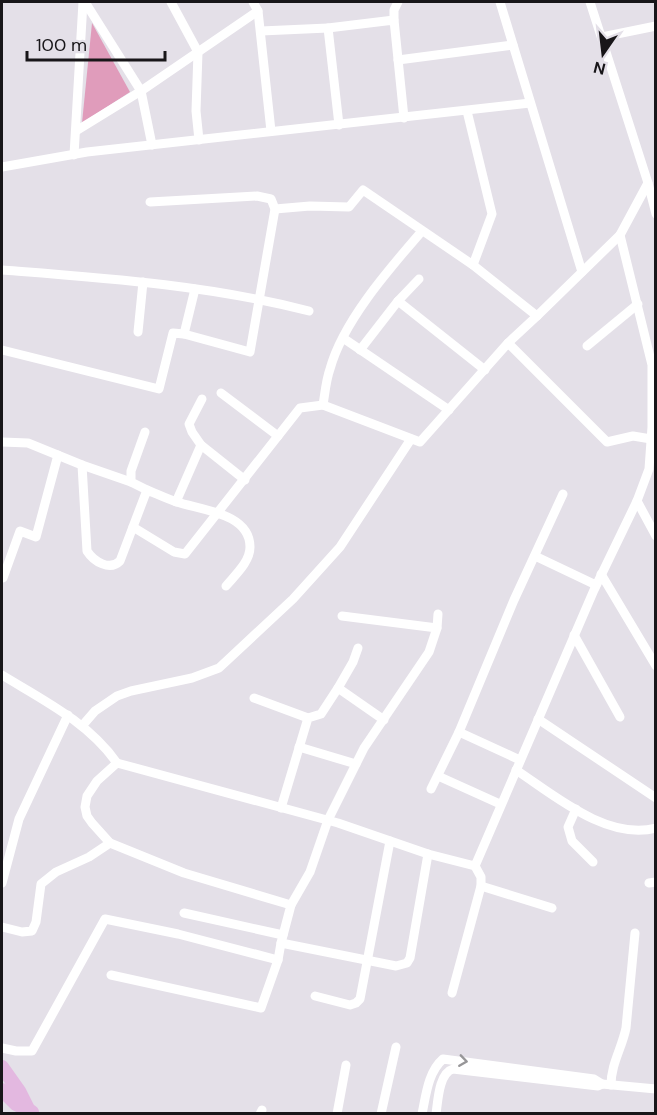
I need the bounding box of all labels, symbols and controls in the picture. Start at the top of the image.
scale bar [27,24,165,62]
north arrow [573,24,633,84]
text: 100 m [36,33,87,57]
text: N [591,56,608,80]
one-way arrow [458,1054,468,1066]

